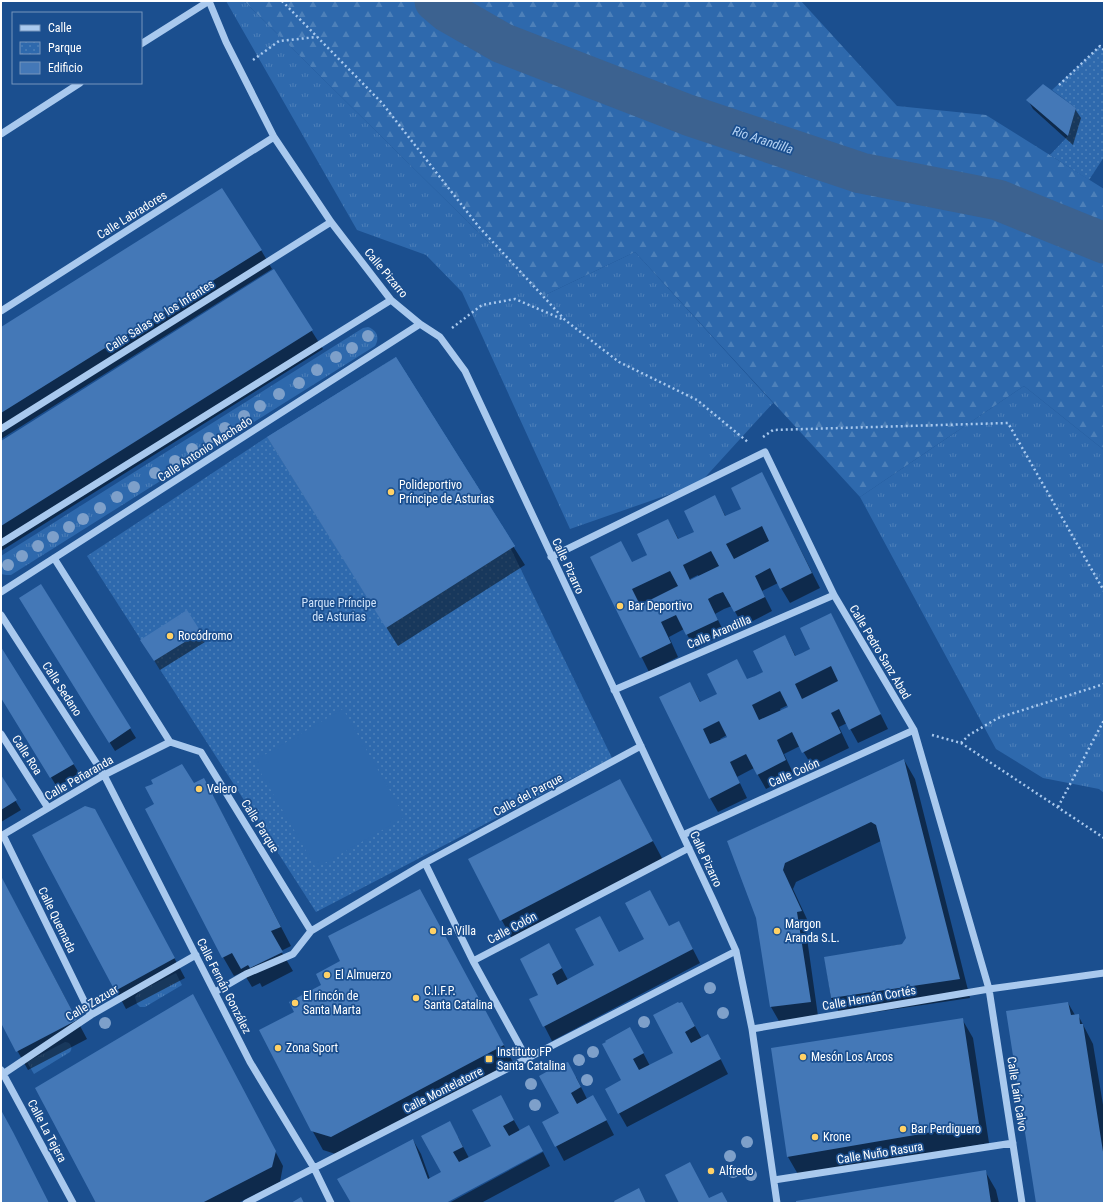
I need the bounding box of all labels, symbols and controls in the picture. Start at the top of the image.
legend [12,12,142,84]
text: Calle [48,21,72,35]
text: Parque [48,41,82,55]
text: Edificio [48,61,83,75]
water label: Río Arandilla [731,123,795,157]
street label: Calle Labradores [95,188,169,242]
street label: Calle Pizarro [361,245,411,301]
street label: Calle Salas de los Infantes [103,277,217,355]
street label: Calle Antonio Machado [155,413,255,485]
place label: Polideportivo Príncipe de Asturias [399,478,494,506]
marker: Polideportivo Príncipe de Asturias [386,487,396,497]
street label: Calle Pizarro [549,536,587,596]
park label: Parque Príncipe de Asturias [302,596,377,624]
place label: Bar Deportivo [628,599,692,613]
marker: Bar Deportivo [615,601,625,611]
street label: Calle Pedro Sanz Abad [846,602,914,702]
street label: Calle Arandilla [685,612,753,652]
place label: Rocódromo [178,629,233,643]
marker: Rocódromo [165,631,175,641]
street label: Calle Sedano [39,659,85,719]
street label: Calle Roa [9,732,45,778]
street label: Calle Peñaranda [42,753,116,803]
street label: Calle Colón [767,756,822,790]
street label: Calle del Parque [491,771,566,819]
place label: Velero [207,782,237,796]
marker: Velero [194,784,204,794]
street label: Calle Parque [238,797,282,855]
street label: Calle Pizarro [687,829,725,889]
street label: Calle Quemada [35,885,79,955]
street label: Calle Colón [485,909,539,947]
place label: Margon Aranda S.L. [785,917,840,945]
place label: La Villa [441,924,476,938]
marker: La Villa [428,926,438,936]
marker: Margon Aranda S.L. [772,926,782,936]
street label: Calle Fernán González [194,936,254,1036]
place label: El Almuerzo [335,968,391,982]
marker: El Almuerzo [322,970,332,980]
street label: Calle Zazuar [63,982,121,1024]
street label: Calle Hernán Cortés [821,983,917,1013]
place label: C.I.F.P. Santa Catalina [424,984,493,1012]
place label: El rincón de Santa Marta [303,989,361,1017]
marker: C.I.F.P. Santa Catalina [411,993,421,1003]
marker: El rincón de Santa Marta [290,998,300,1008]
place label: Zona Sport [286,1041,339,1055]
marker: Zona Sport [273,1043,283,1053]
place label: Instituto FP Santa Catalina [497,1045,566,1073]
place label: Mesón Los Arcos [811,1050,893,1064]
marker: Mesón Los Arcos [798,1052,808,1062]
marker: Instituto FP Santa Catalina [484,1054,494,1064]
street label: Calle Laín Calvo [1004,1056,1030,1132]
street label: Calle Montelatorre [401,1064,485,1116]
street label: Calle La Tejera [25,1097,70,1165]
place label: Bar Perdiguero [911,1122,981,1136]
marker: Bar Perdiguero [898,1124,908,1134]
place label: Krone [823,1130,851,1144]
marker: Krone [810,1132,820,1142]
street label: Calle Nuño Rasura [836,1139,924,1167]
place label: Alfredo [719,1164,754,1178]
marker: Alfredo [706,1166,716,1176]

